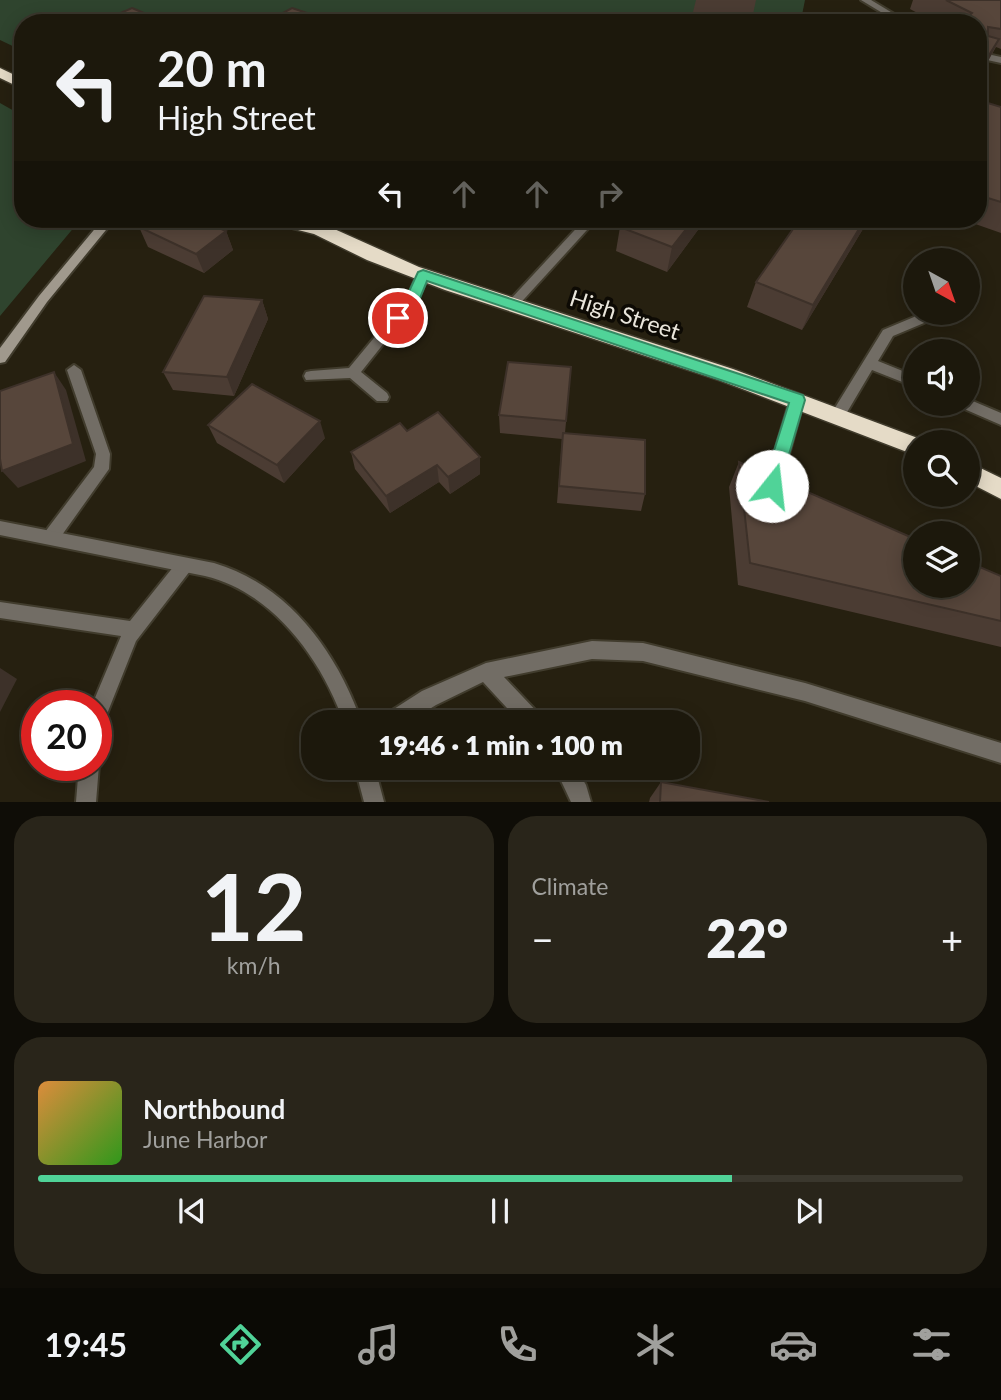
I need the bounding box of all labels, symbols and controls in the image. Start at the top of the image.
text: 20 m [157,39,267,97]
icon: left [42,42,133,133]
text: High Street [157,98,316,137]
icon: left [372,175,410,213]
icon: ahead [445,175,483,213]
icon: ahead [518,175,556,213]
icon: right [591,175,629,213]
north arrow [903,248,980,326]
map controls [903,248,980,598]
street label: High Street [566,283,684,345]
pin [368,288,428,348]
icon: arrive [379,299,417,337]
button: sound [903,339,980,416]
button: search [903,430,980,507]
position arrow [735,449,809,523]
button: layers [903,521,980,598]
speed limit sign: 20 [21,690,112,781]
text: 19:46 · 1 min · 100 m [378,729,623,761]
text: 12 [201,851,307,960]
text: Climate [532,872,608,900]
text: 22° [706,907,788,969]
text: − [532,916,554,962]
text: + [941,916,963,962]
text: km/h [227,951,281,979]
text: Northbound [143,1093,285,1125]
text: June Harbor [143,1125,267,1153]
icon: previous [173,1192,211,1230]
icon: pause [481,1192,519,1230]
icon: next [790,1192,828,1230]
icon: directions [216,1320,265,1369]
icon: music [354,1320,403,1369]
icon: phone [493,1320,542,1369]
icon: climate [631,1320,680,1369]
icon: car [769,1320,818,1369]
icon: filters [907,1320,956,1369]
text: 19:45 [45,1325,127,1364]

